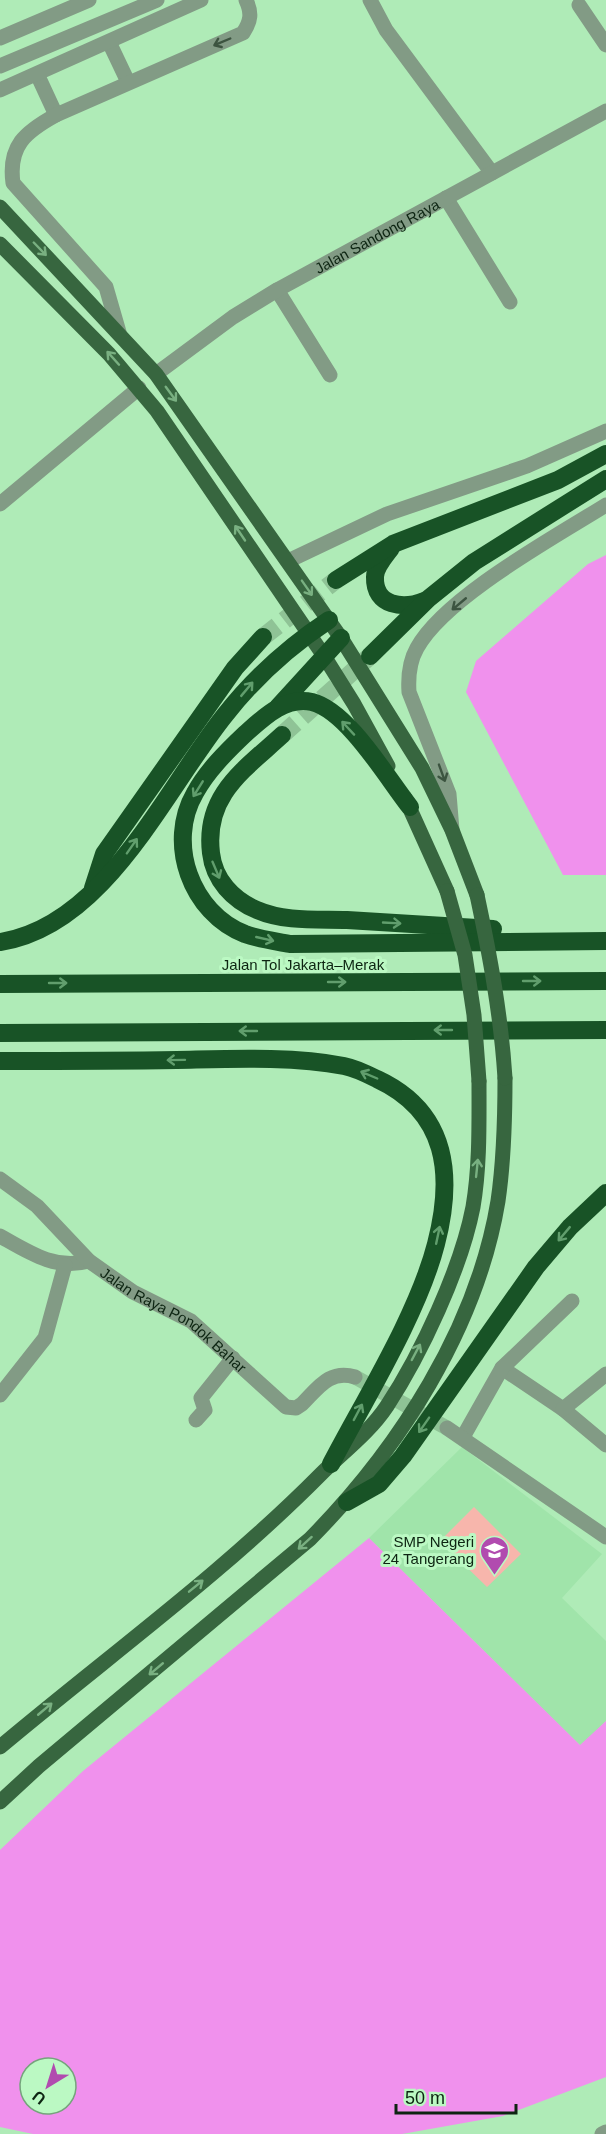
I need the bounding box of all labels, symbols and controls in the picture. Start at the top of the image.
one-way arrow [213,36,231,48]
street label: Jalan Sandong Raya [312,195,443,276]
one-way arrow [33,241,47,256]
one-way arrow [106,351,120,366]
one-way arrow [165,385,177,401]
one-way arrow [234,525,246,542]
one-way arrow [301,579,313,596]
one-way arrow [451,597,467,610]
one-way arrow [240,681,253,697]
one-way arrow [341,721,355,736]
one-way arrow [437,763,448,782]
one-way arrow [192,780,204,797]
one-way arrow [126,839,138,855]
one-way arrow [211,860,222,878]
one-way arrow [381,917,401,928]
one-way arrow [255,934,274,945]
street label: Jalan Tol Jakarta–Merak [222,956,385,973]
one-way arrow [522,975,542,987]
one-way arrow [327,976,347,988]
one-way arrow [48,977,68,989]
one-way arrow [433,1024,453,1036]
one-way arrow [238,1025,258,1037]
one-way arrow [166,1054,186,1066]
one-way arrow [360,1069,378,1081]
one-way arrow [472,1159,483,1179]
one-way arrow [433,1226,445,1245]
one-way arrow [558,1226,571,1242]
street label: Jalan Raya Pondok Bahar [97,1263,250,1376]
one-way arrow [410,1344,422,1361]
one-way arrow [352,1404,364,1421]
one-way arrow [418,1417,430,1433]
place label: SMP Negeri 24 Tangerang [383,1533,474,1567]
school or university icon: SMP Negeri 24 Tangerang [479,1534,511,1576]
one-way arrow [298,1536,313,1550]
one-way arrow [188,1579,204,1592]
one-way arrow [148,1662,164,1675]
one-way arrow [37,1702,52,1716]
north arrow [18,2056,78,2116]
scale bar [396,2077,516,2115]
text: U [29,2087,49,2108]
text: 50 m [405,2088,445,2108]

